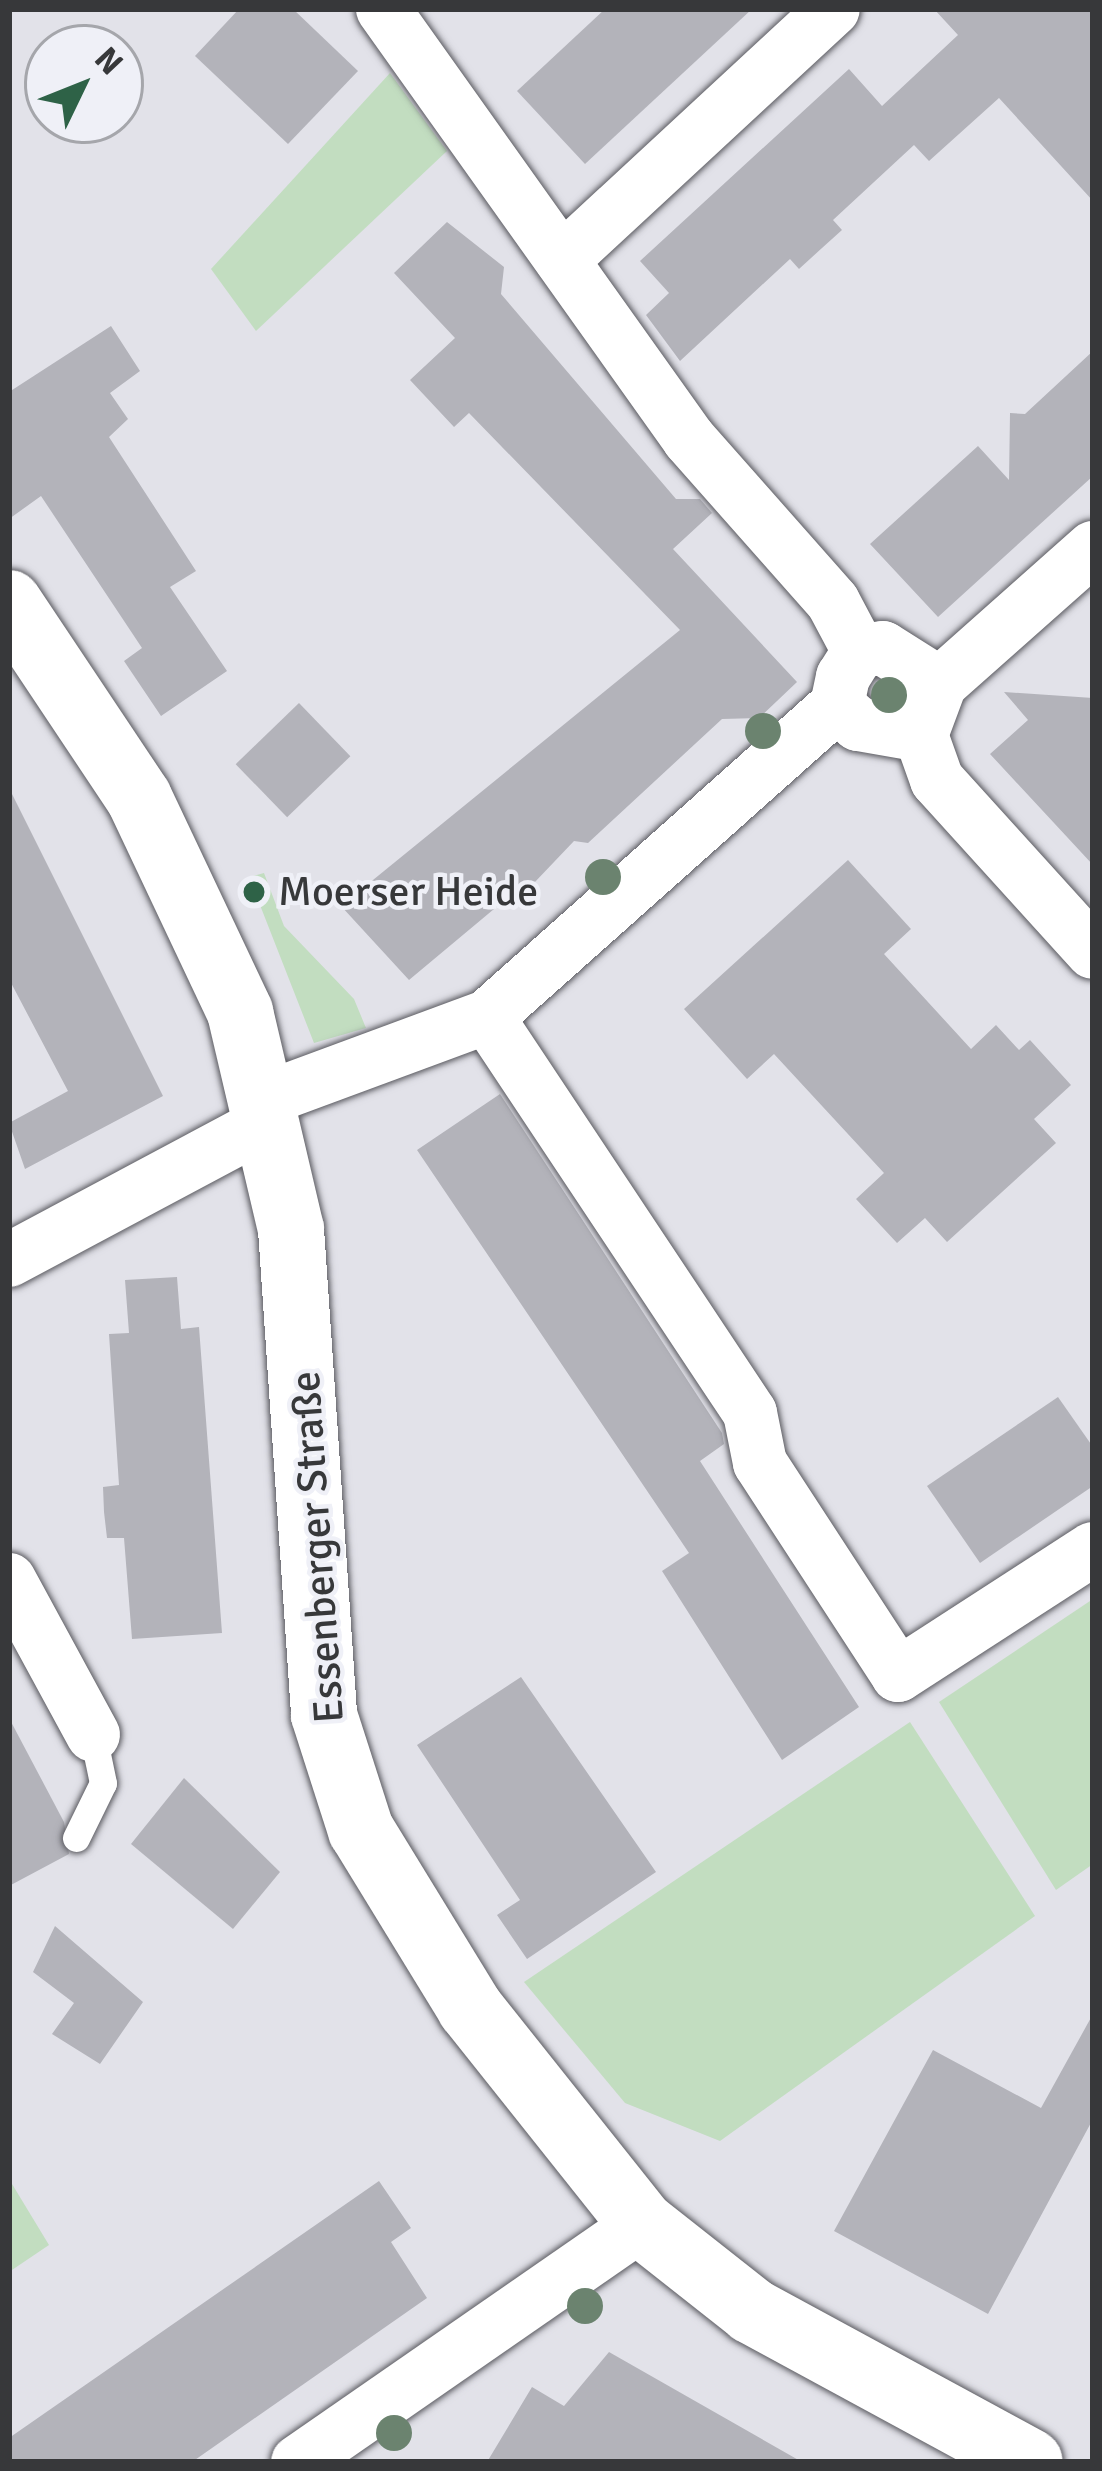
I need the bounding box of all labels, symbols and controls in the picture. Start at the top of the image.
north arrow [24,24,144,144]
text: N [86,39,131,84]
place label: Moerser Heide [278,867,538,917]
marker: Moerser Heide [241,879,267,905]
street label: Essenberger Straße [281,1369,355,1725]

